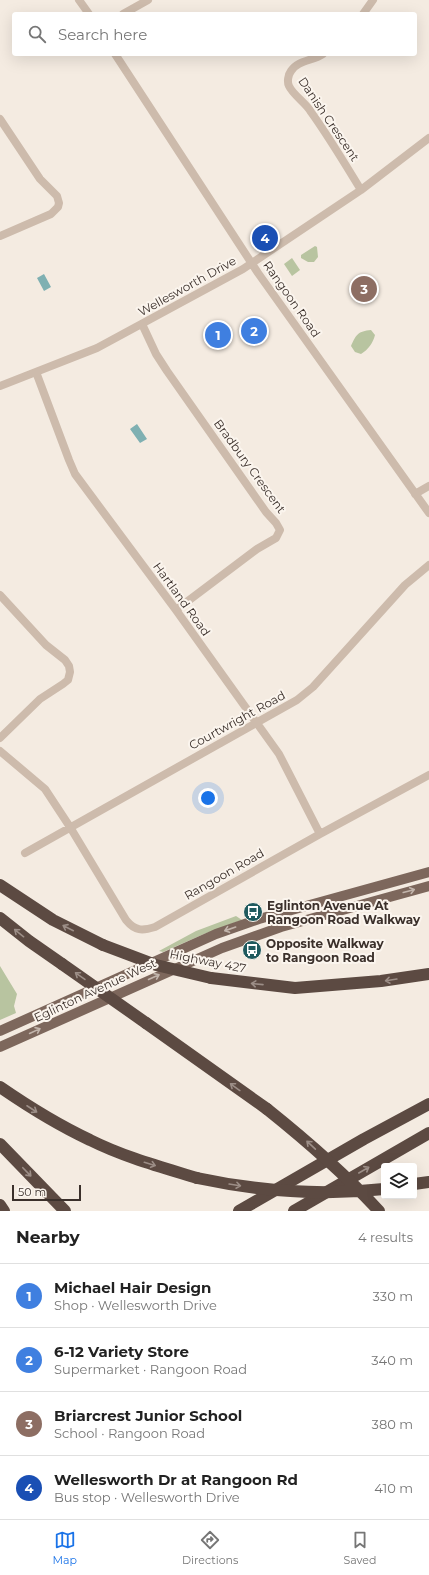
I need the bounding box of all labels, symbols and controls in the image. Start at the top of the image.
search box [12,12,417,56]
icon: search [26,23,48,45]
text: Search here [58,25,147,44]
street label: Danish Crescent [295,74,363,164]
pin: 4 [252,223,278,253]
street label: Wellesworth Drive [135,253,239,319]
street label: Rangoon Road [260,258,324,340]
pin: 3 [351,274,377,304]
pin: 2 [241,316,267,346]
pin: 1 [205,320,231,350]
street label: Bradbury Crescent [211,416,289,516]
street label: Hartland Road [150,559,214,639]
street label: Courtwright Road [186,687,288,753]
your location [198,788,218,808]
street label: Rangoon Road [181,845,267,903]
one-way arrow [402,887,415,894]
place label: Eglinton Avenue At Rangoon Road Walkway [267,898,421,927]
bus stop icon: Eglinton Avenue At Rangoon Road Walkway [242,901,264,923]
one-way arrow [62,924,74,931]
one-way arrow [224,926,237,933]
one-way arrow [14,929,25,938]
place label: Opposite Walkway to Rangoon Road [266,936,385,965]
bus stop icon: Opposite Walkway to Rangoon Road [241,939,263,961]
street label: Highway 427 [168,946,248,976]
street label: Eglinton Avenue West [31,955,159,1025]
one-way arrow [75,972,86,980]
one-way arrow [147,973,159,980]
one-way arrow [384,976,397,984]
one-way arrow [251,980,264,988]
one-way arrow [29,1027,41,1034]
one-way arrow [230,1083,241,1091]
one-way arrow [27,1105,38,1113]
one-way arrow [306,1140,316,1149]
one-way arrow [143,1161,156,1168]
map controls [381,1163,417,1199]
button: layers [381,1163,417,1199]
one-way arrow [358,1166,370,1174]
one-way arrow [22,1167,32,1177]
one-way arrow [229,1181,242,1189]
scale bar [12,1183,81,1202]
text: 50 m [18,1185,46,1199]
text: Nearby [16,1227,80,1247]
text: 4 results [358,1229,413,1245]
text: Michael Hair Design [54,1278,211,1297]
text: 1 [26,1288,32,1304]
text: 330 m [373,1288,413,1304]
text: Shop · Wellesworth Drive [54,1297,217,1313]
text: 6-12 Variety Store [54,1342,189,1361]
text: 2 [25,1352,33,1368]
text: 340 m [371,1352,413,1368]
text: Supermarket · Rangoon Road [54,1361,247,1377]
text: Briarcrest Junior School [54,1406,242,1425]
text: 3 [25,1416,33,1432]
text: 380 m [372,1416,413,1432]
text: School · Rangoon Road [54,1425,205,1441]
text: Wellesworth Dr at Rangoon Rd [54,1470,298,1489]
text: 4 [25,1480,33,1496]
text: 410 m [374,1480,413,1496]
text: Bus stop · Wellesworth Drive [54,1489,240,1505]
tab: Map [53,1529,77,1567]
tab: Directions [182,1529,238,1567]
tab: Saved [343,1529,376,1567]

